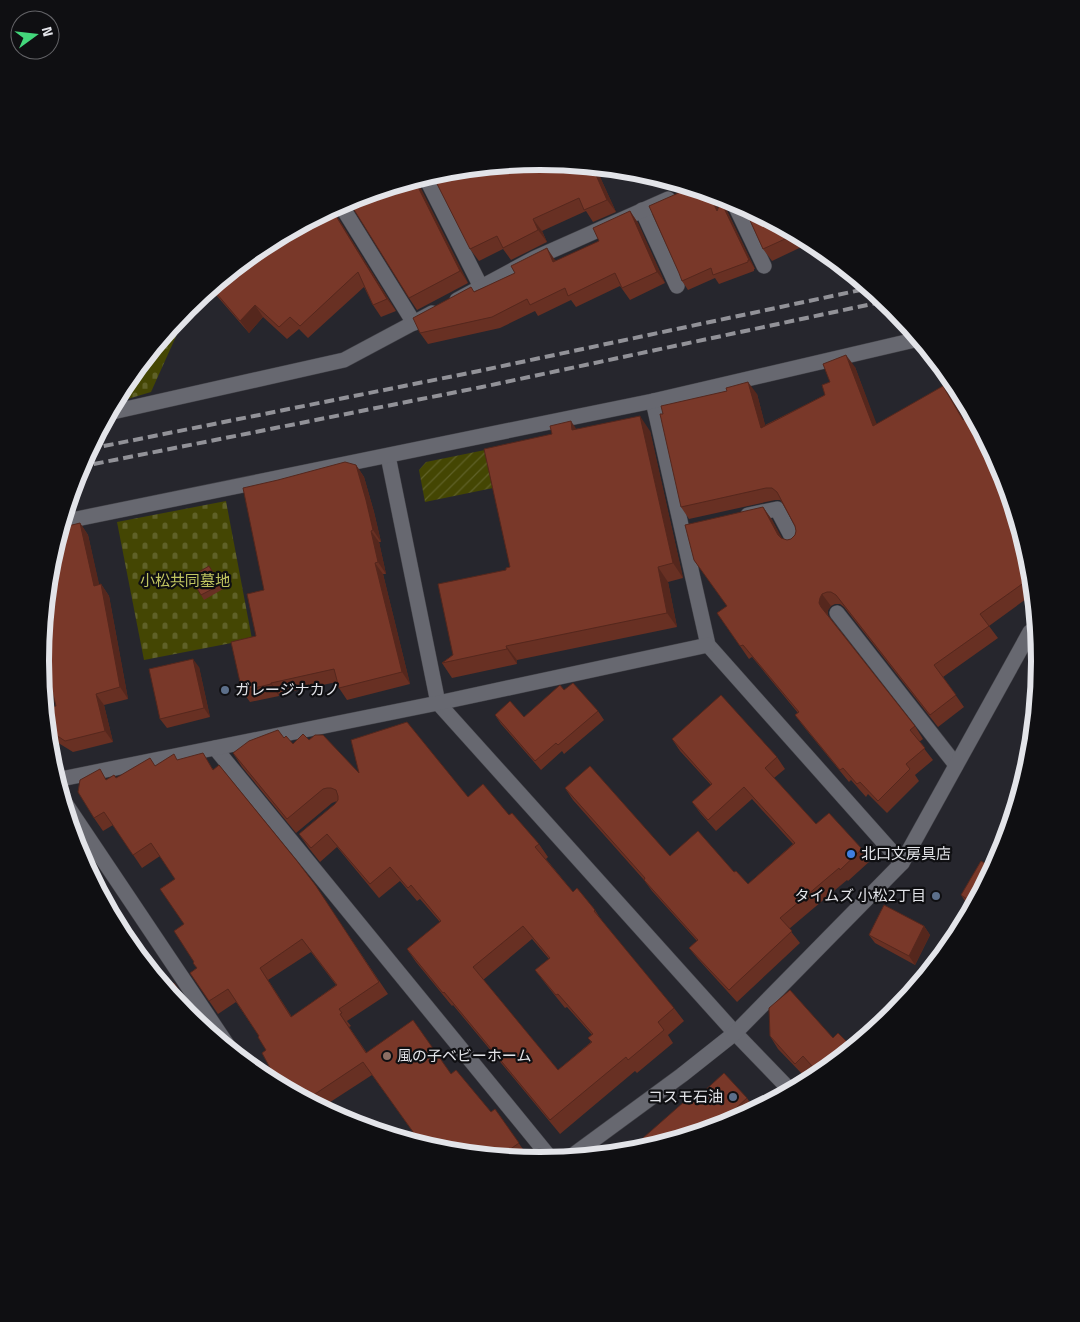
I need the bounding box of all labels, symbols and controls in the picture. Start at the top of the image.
north arrow [10,10,60,60]
text: N [37,24,59,39]
park label: 小松共同墓地 [140,569,230,592]
place label: ガレージナカノ [235,678,340,701]
marker: ガレージナカノ [219,684,231,696]
place label: 北口文房具店 [861,842,951,865]
marker: 北口文房具店 [845,848,857,860]
place label: タイムズ 小松2丁目 [795,884,926,907]
marker: タイムズ 小松2丁目 [930,890,942,902]
place label: 風の子ベビーホーム [397,1044,532,1067]
marker: 風の子ベビーホーム [381,1050,393,1062]
place label: コスモ石油 [648,1085,723,1108]
marker: コスモ石油 [727,1091,739,1103]

